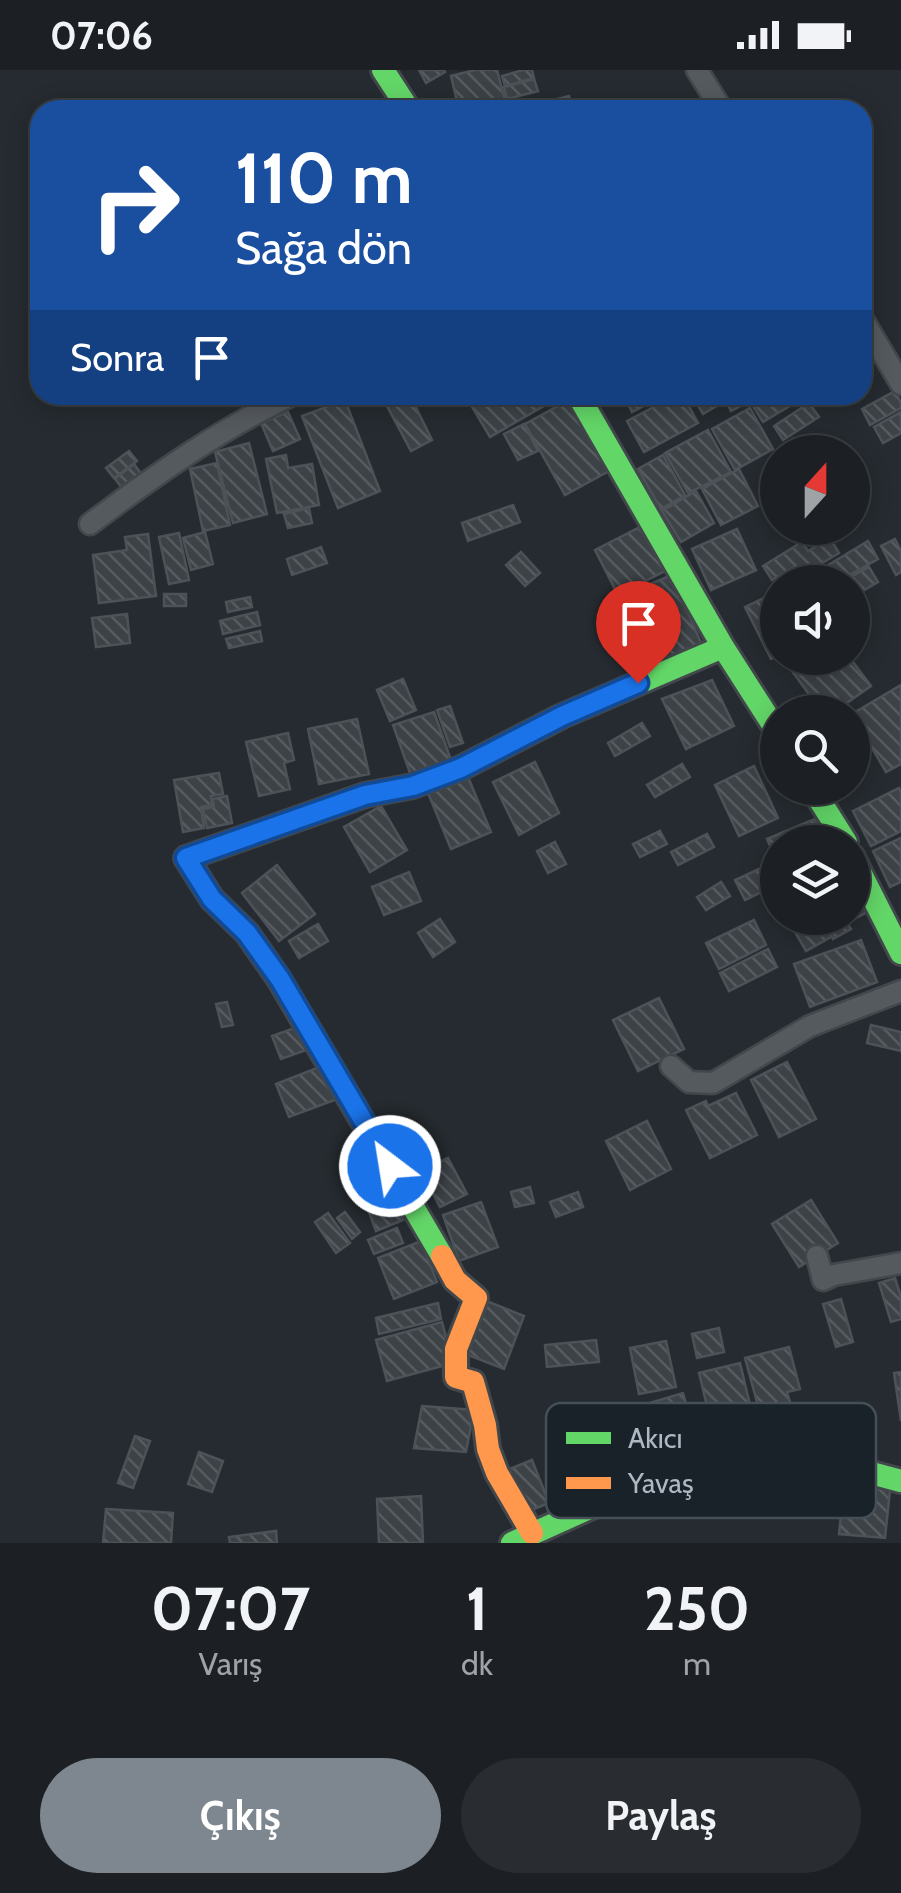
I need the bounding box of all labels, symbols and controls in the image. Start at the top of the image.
text: 07:06 [50,12,153,59]
text: 110 m [235,135,413,221]
icon: right [70,140,200,270]
text: Sağa dön [235,221,412,275]
icon: arrive [184,330,239,385]
text: Sonra [70,334,164,381]
north arrow [760,435,870,545]
map controls [760,435,870,935]
button: sound [760,565,870,675]
pin [596,581,681,684]
icon: arrive [611,596,666,651]
button: search [760,695,870,805]
button: layers [760,825,870,935]
position arrow [338,1114,442,1218]
legend [546,1403,876,1518]
text: Akıcı [628,1421,682,1455]
text: Yavaş [627,1466,694,1500]
text: 07:07 [151,1572,310,1645]
text: 1 [466,1572,488,1645]
text: 250 [644,1572,750,1645]
text: Varış [199,1644,262,1683]
text: dk [461,1644,493,1683]
text: m [683,1644,711,1683]
button: Çıkış [40,1758,441,1873]
button: Paylaş [461,1758,861,1873]

